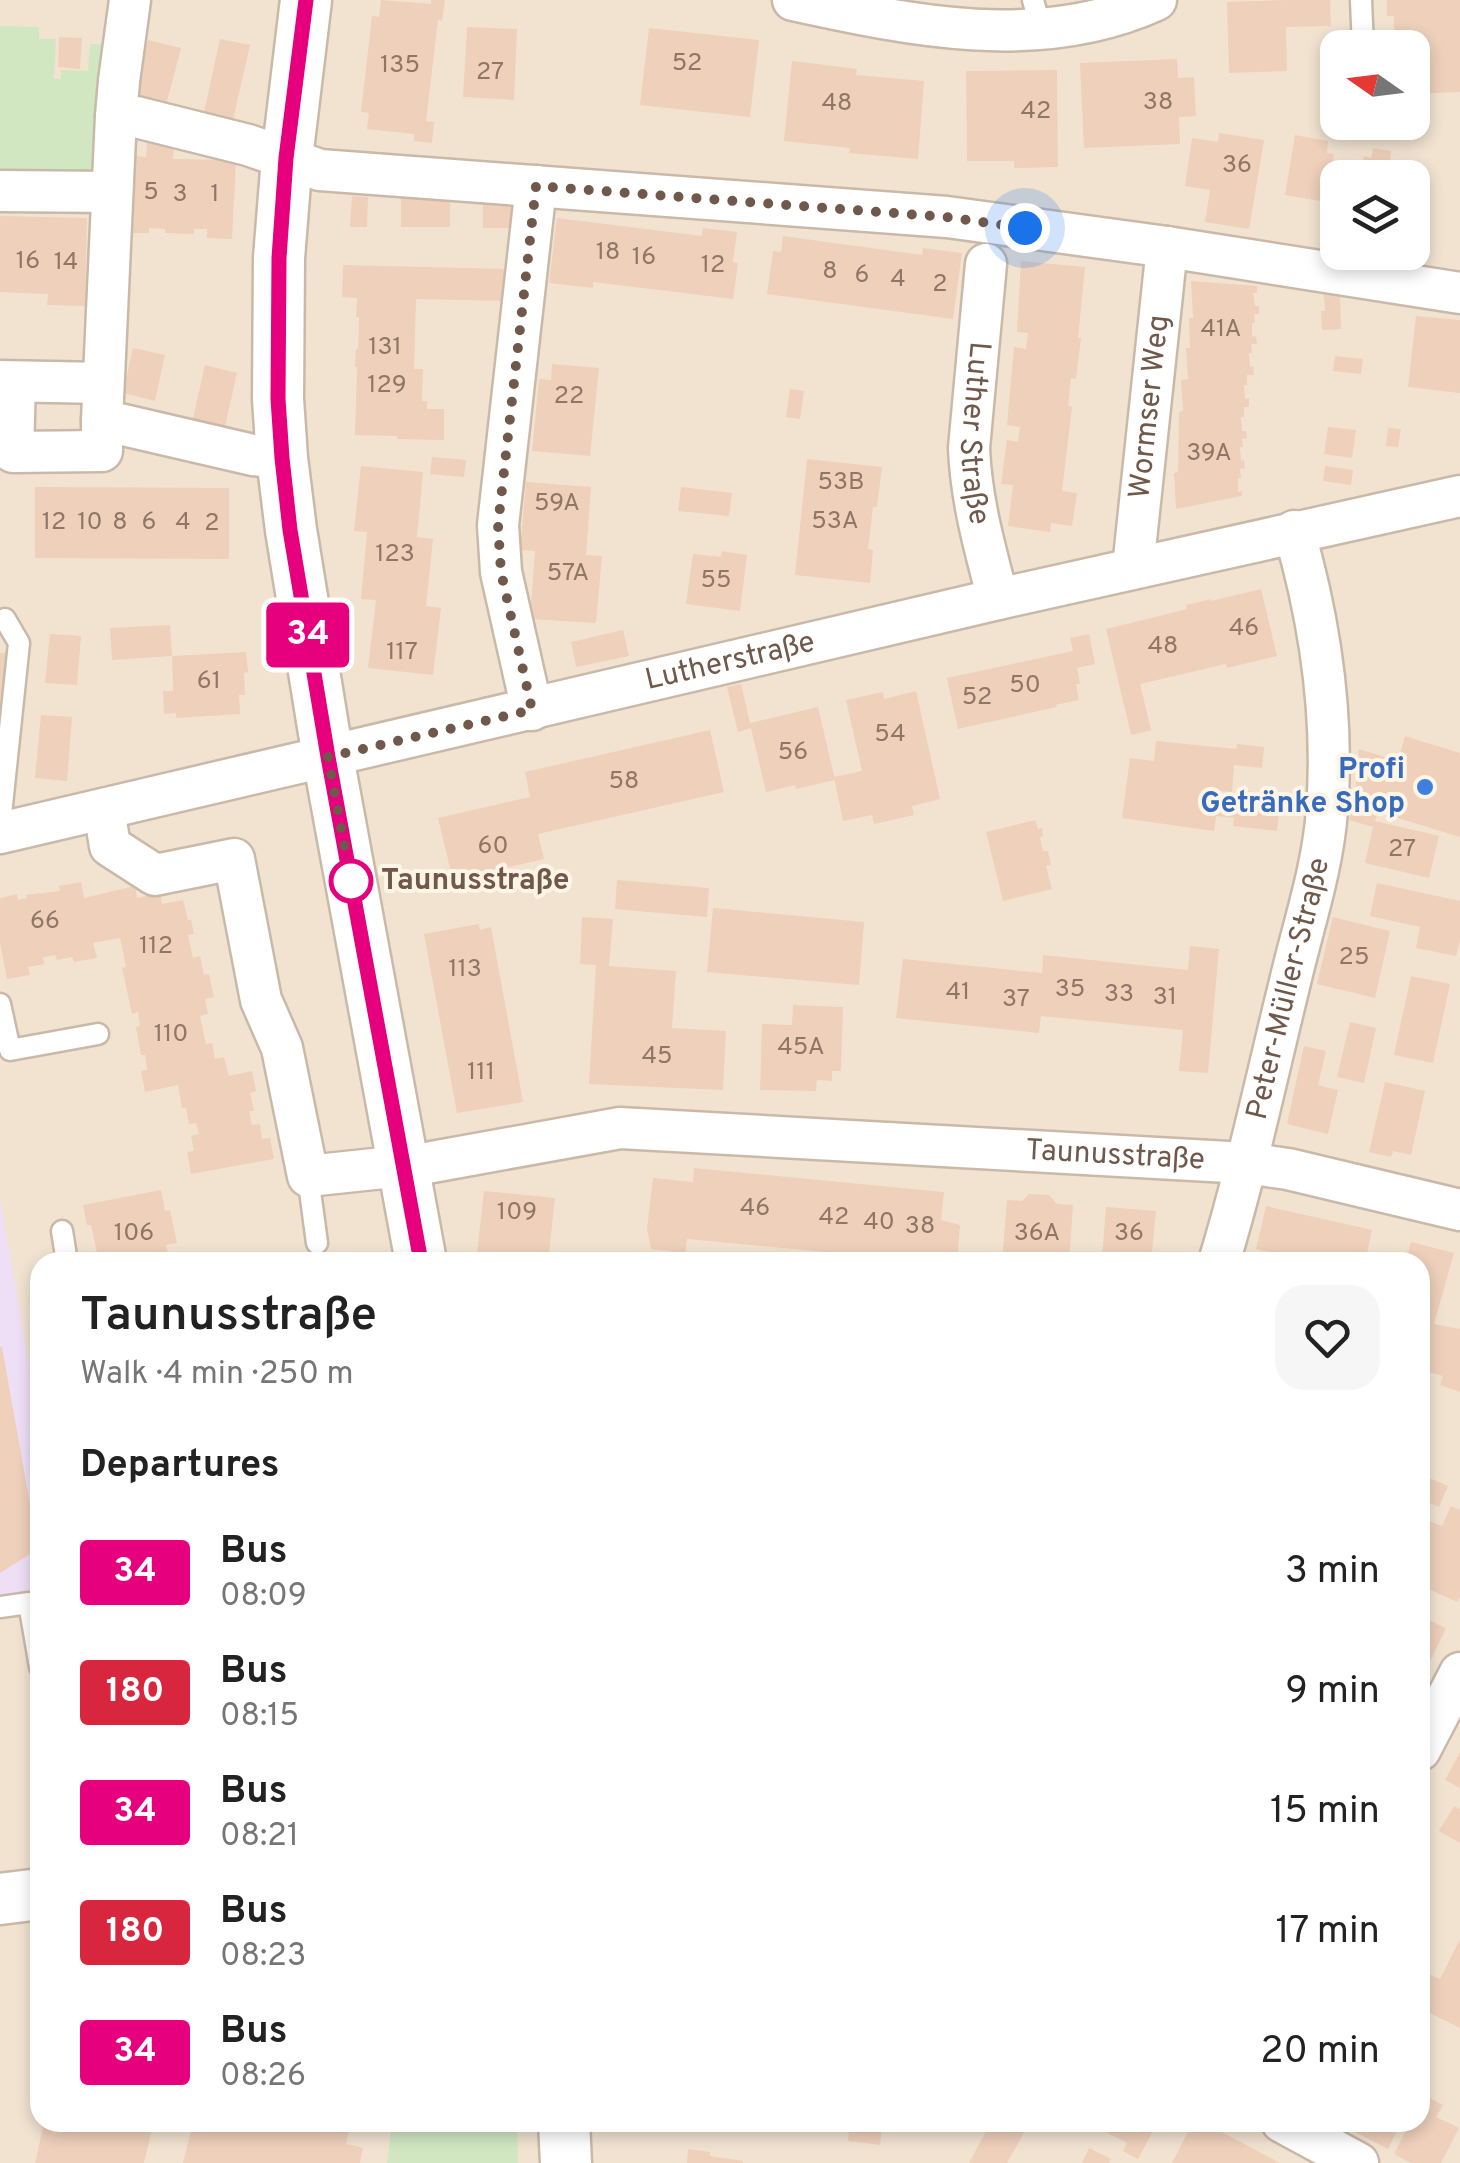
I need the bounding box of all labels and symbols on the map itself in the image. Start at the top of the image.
north arrow [1320,30,1430,140]
house number: 52 [672,48,702,80]
house number: 135 [380,50,420,82]
house number: 27 [476,57,504,89]
house number: 38 [1143,87,1173,119]
house number: 48 [822,88,852,120]
house number: 42 [1021,96,1051,128]
house number: 36 [1222,150,1252,182]
house number: 5 [143,177,159,209]
house number: 3 [172,179,188,211]
house number: 1 [210,179,220,211]
your location [1000,203,1050,253]
house number: 18 [596,237,620,269]
house number: 16 [632,242,656,274]
house number: 16 [16,246,40,278]
house number: 14 [54,247,78,279]
house number: 12 [701,250,725,282]
house number: 8 [822,256,838,288]
house number: 6 [855,260,869,292]
house number: 4 [890,264,906,296]
house number: 2 [932,269,948,301]
street label: Wormser Weg [1122,313,1178,501]
house number: 41A [1200,314,1242,346]
house number: 131 [368,332,402,364]
street label: Luther Straße [950,340,998,528]
house number: 129 [367,370,407,402]
house number: 22 [554,381,584,413]
house number: 39A [1186,438,1232,470]
house number: 53B [818,467,864,499]
house number: 59A [534,488,580,520]
house number: 53A [811,506,859,538]
house number: 12 [42,507,66,539]
house number: 10 [77,507,103,539]
house number: 8 [112,507,128,539]
house number: 6 [142,507,156,539]
house number: 4 [175,507,191,539]
house number: 2 [204,508,220,540]
house number: 123 [375,539,415,571]
house number: 57A [547,558,589,590]
house number: 55 [700,565,732,597]
line badge: 34 [263,602,353,668]
house number: 46 [1229,613,1259,645]
street label: Lutherstraße [642,624,819,700]
house number: 48 [1148,631,1178,663]
house number: 117 [386,637,418,669]
house number: 61 [197,666,221,698]
house number: 50 [1009,670,1041,702]
house number: 52 [962,682,992,714]
house number: 54 [874,719,906,751]
house number: 56 [778,737,808,769]
place label: Profi Getränke Shop [1200,752,1405,823]
house number: 58 [609,766,639,798]
marker: Profi Getränke Shop [1414,776,1436,798]
house number: 60 [478,831,508,863]
house number: 27 [1388,834,1416,866]
street label: Peter-Müller-Straße [1239,855,1339,1123]
marker: Taunusstraße [330,860,372,902]
place label: Taunusstraße [381,863,569,900]
house number: 66 [30,906,60,938]
house number: 112 [139,931,173,963]
house number: 25 [1339,942,1369,974]
house number: 113 [448,954,482,986]
house number: 35 [1055,974,1085,1006]
house number: 41 [946,977,970,1009]
house number: 33 [1104,979,1134,1011]
house number: 31 [1153,982,1177,1014]
house number: 37 [1002,984,1030,1016]
house number: 110 [154,1019,188,1051]
house number: 45A [777,1032,825,1064]
house number: 45 [641,1041,673,1073]
house number: 111 [467,1057,495,1089]
street label: Taunusstraße [1024,1132,1206,1179]
house number: 46 [740,1193,770,1225]
house number: 109 [497,1197,537,1229]
house number: 42 [819,1202,849,1234]
house number: 40 [863,1207,895,1239]
house number: 38 [905,1211,935,1243]
house number: 106 [114,1218,154,1250]
house number: 36A [1014,1218,1060,1250]
house number: 36 [1114,1218,1144,1250]

